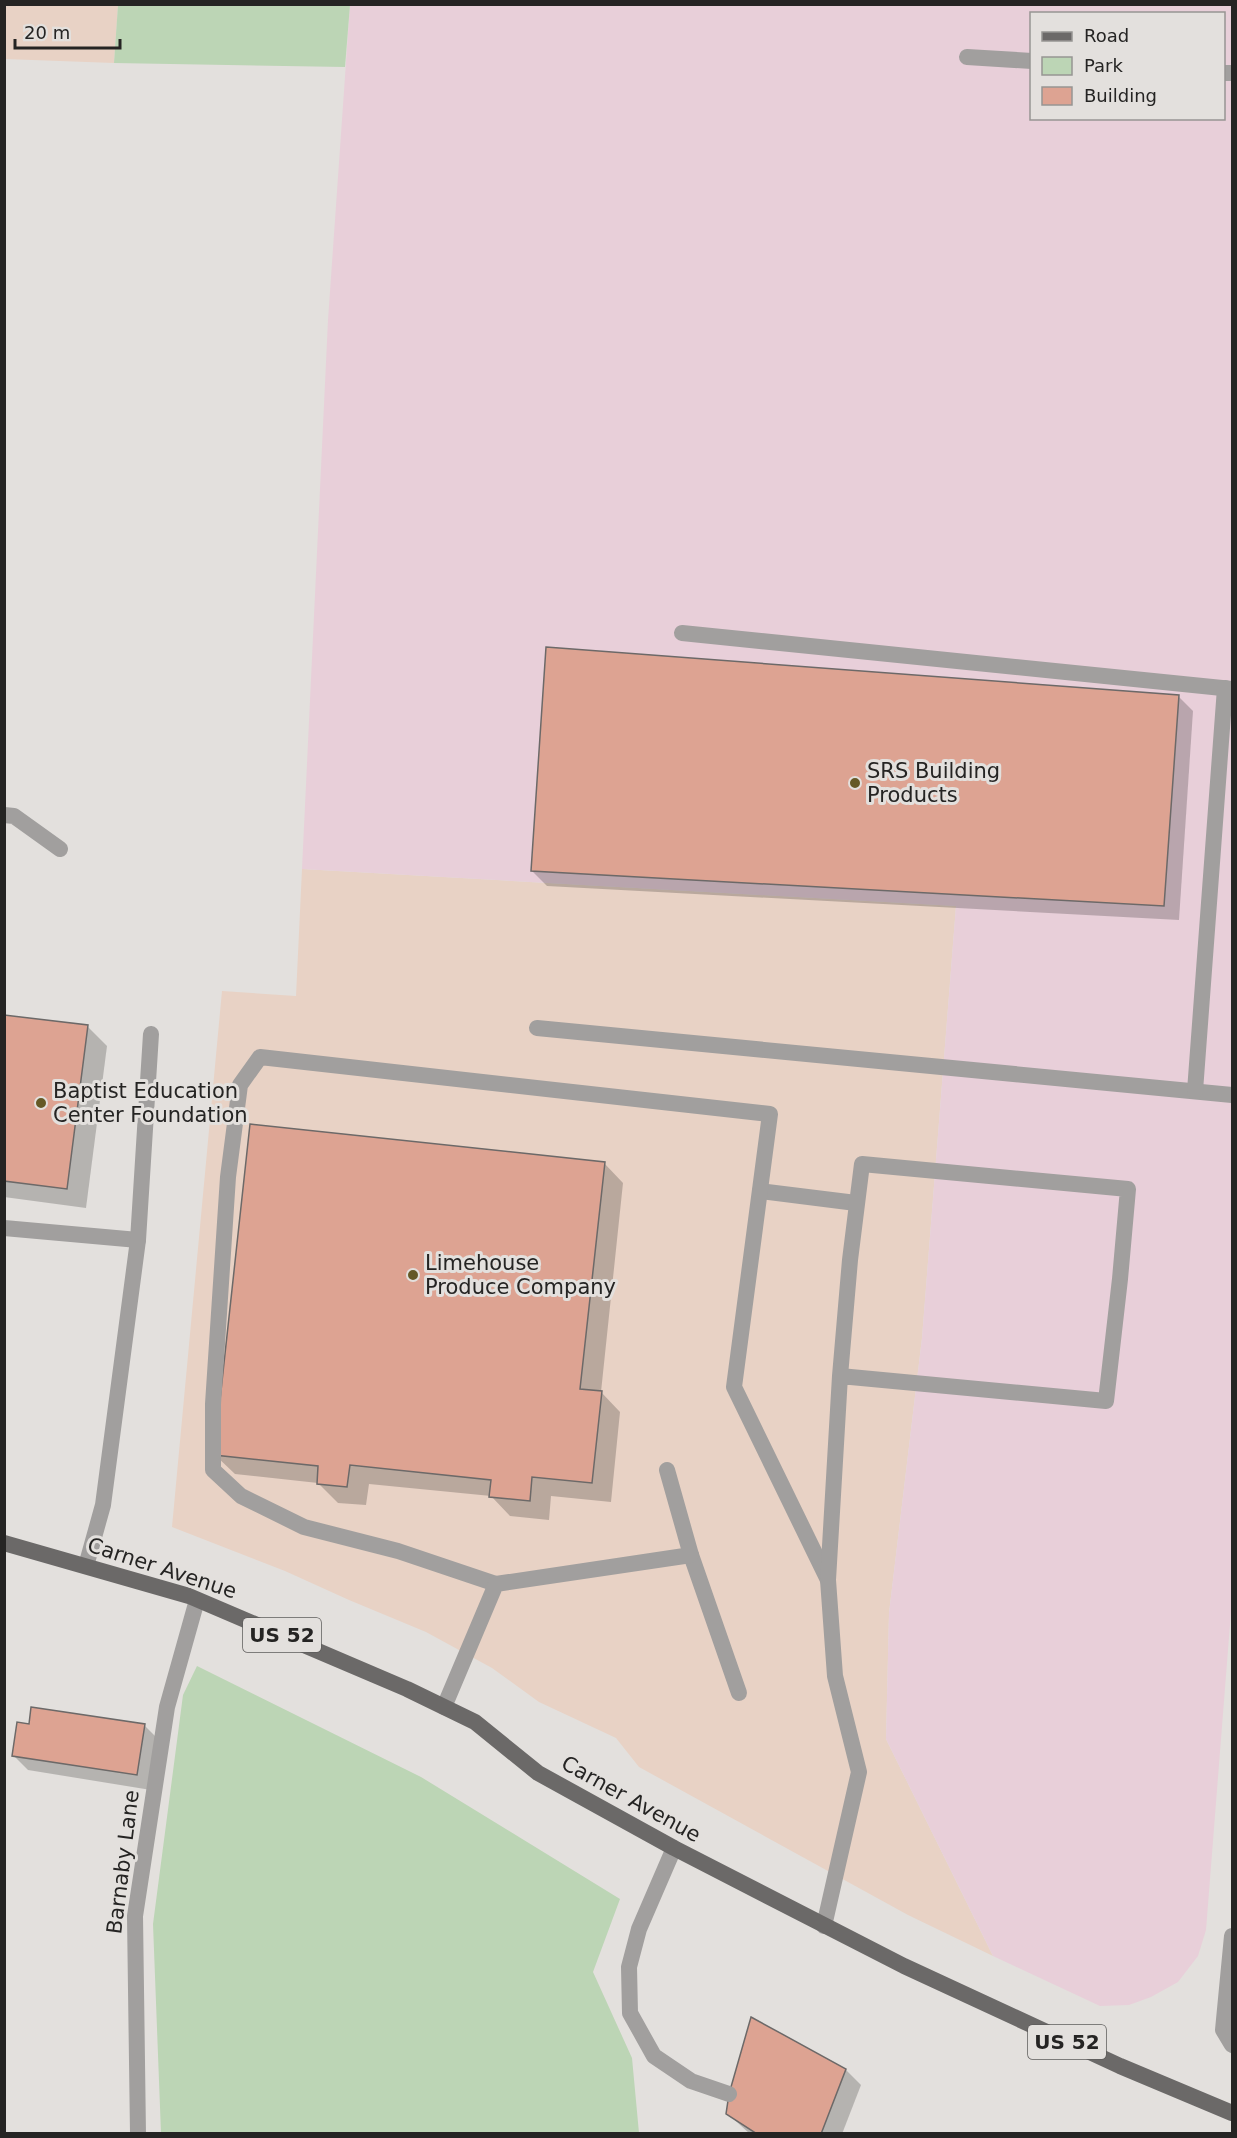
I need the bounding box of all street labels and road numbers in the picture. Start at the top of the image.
street label: Carner Avenue [84,1533,240,1603]
road number: US 52 [243,1618,321,1652]
street label: Carner Avenue [557,1751,705,1847]
street label: Barnaby Lane [102,1789,144,1935]
road number: US 52 [1028,2025,1106,2059]

